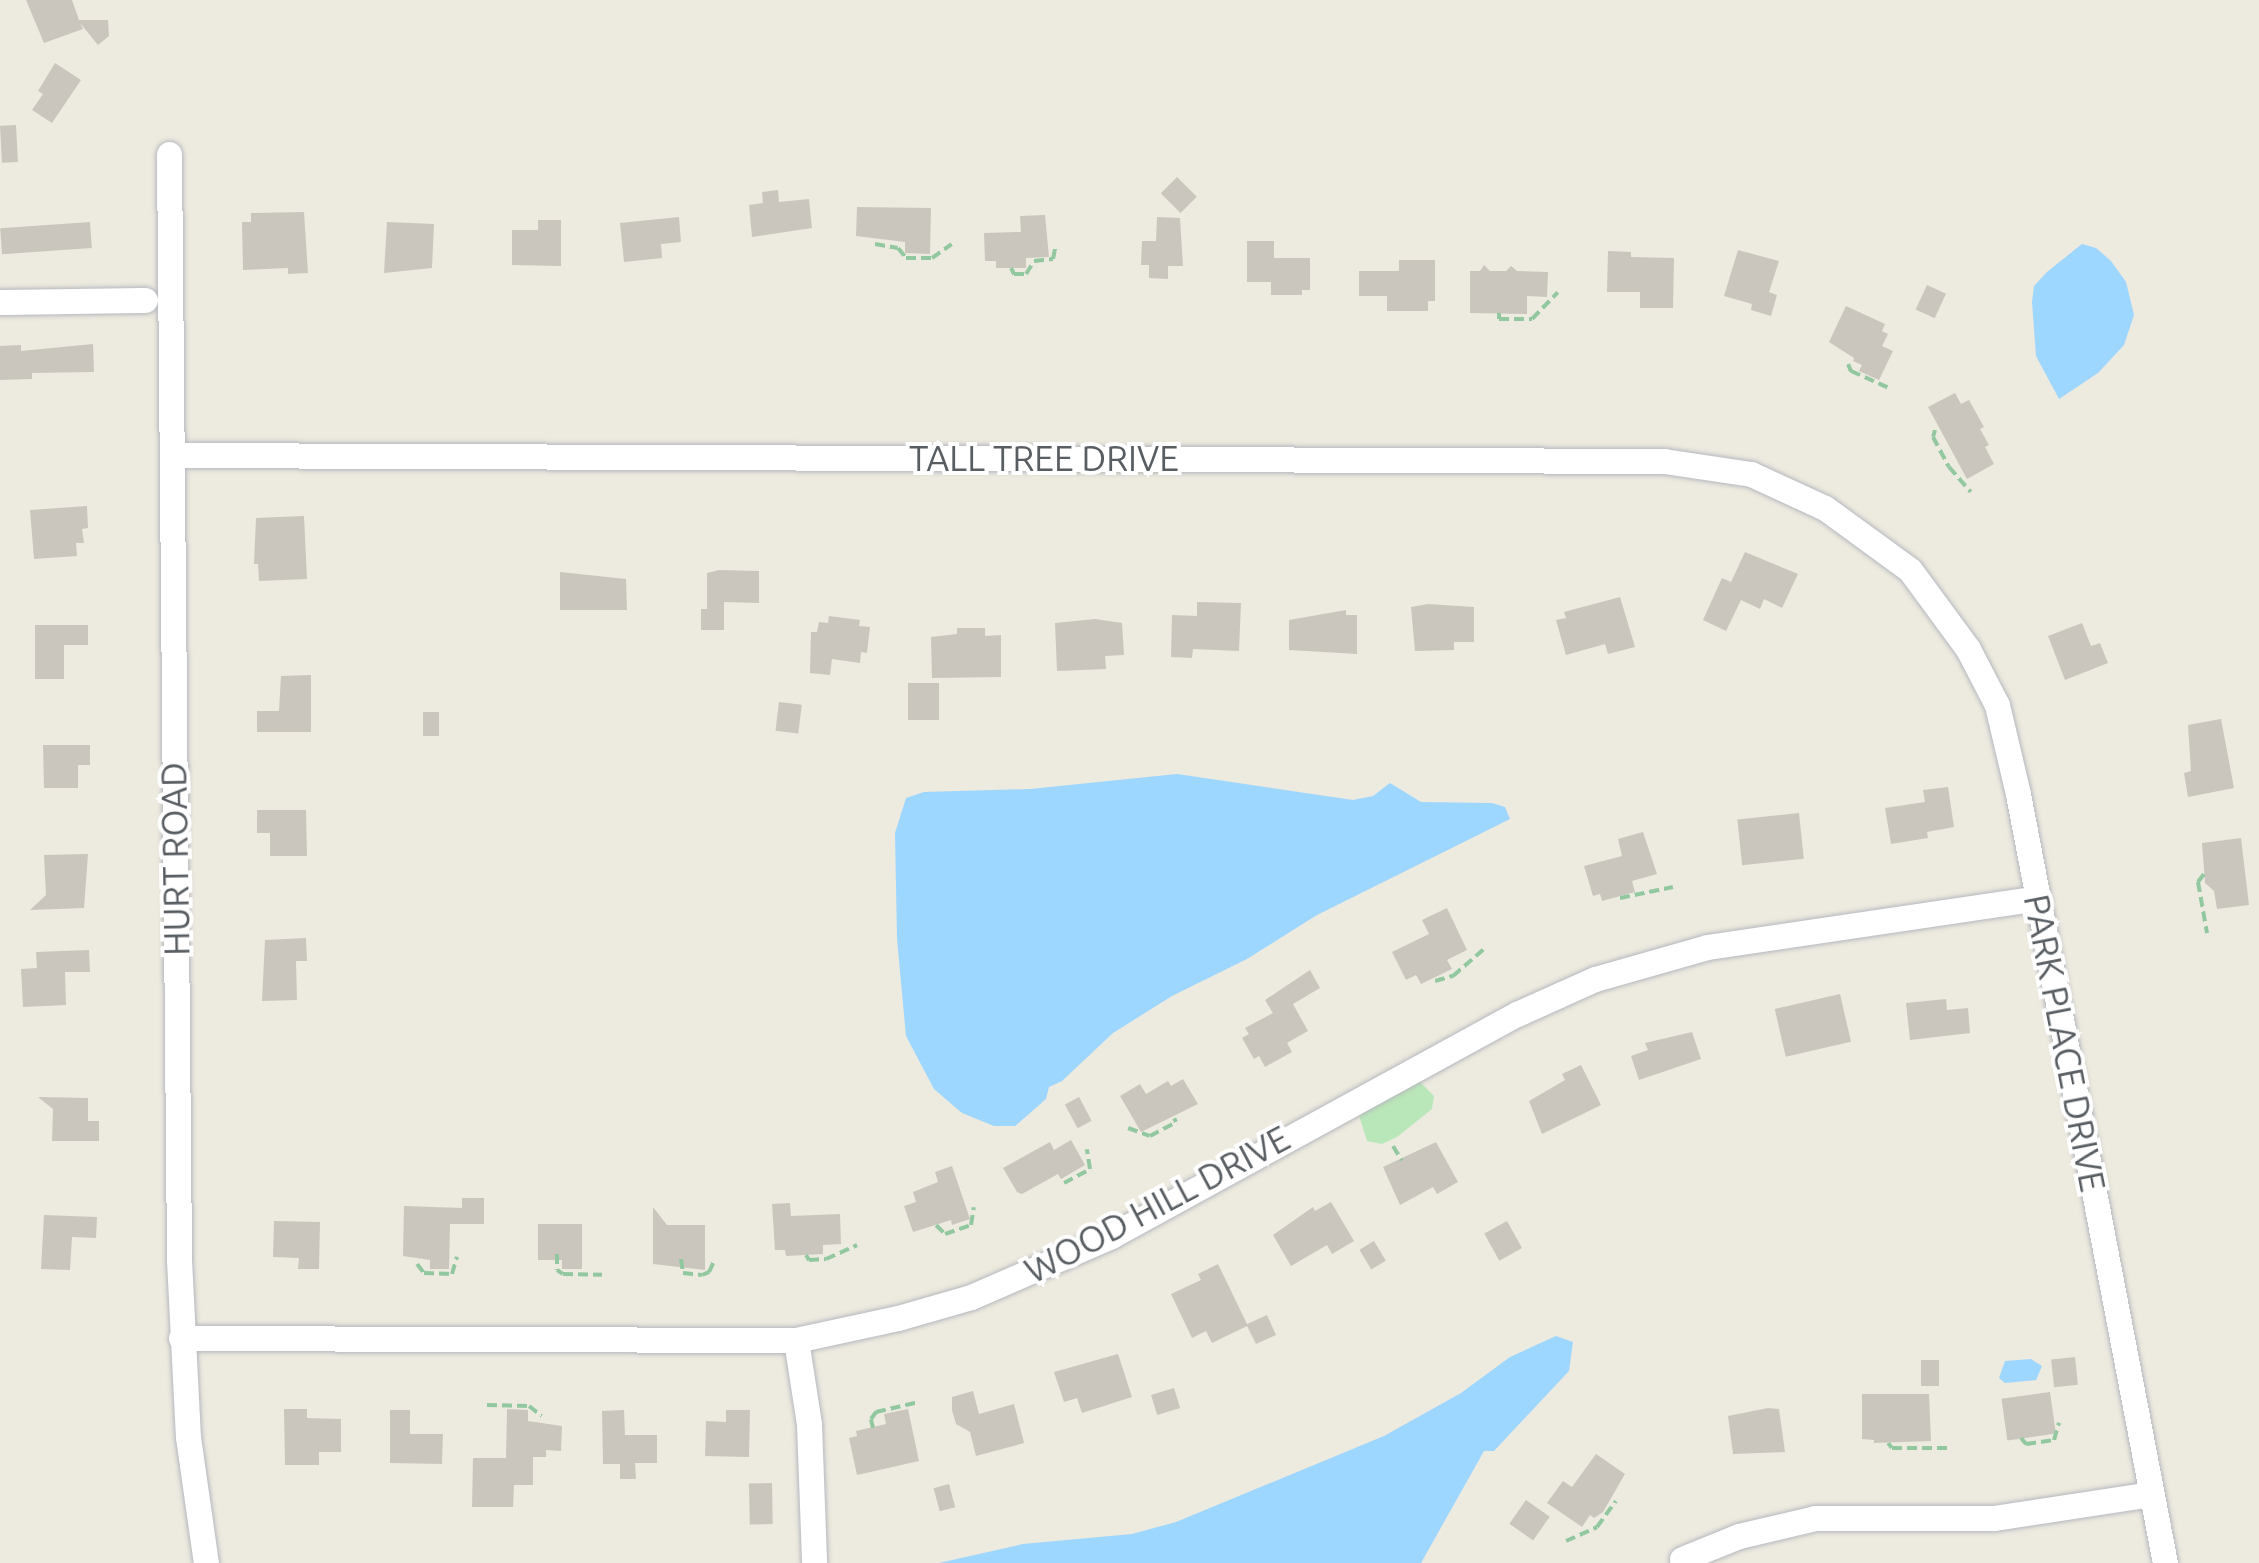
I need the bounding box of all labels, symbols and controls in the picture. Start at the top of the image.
street label: TALL TREE DRIVE [909,437,1179,479]
street label: HURT ROAD [152,762,198,956]
street label: PARK PLACE DRIVE [2016,891,2114,1195]
street label: WOOD HILL DRIVE [1017,1117,1297,1291]

